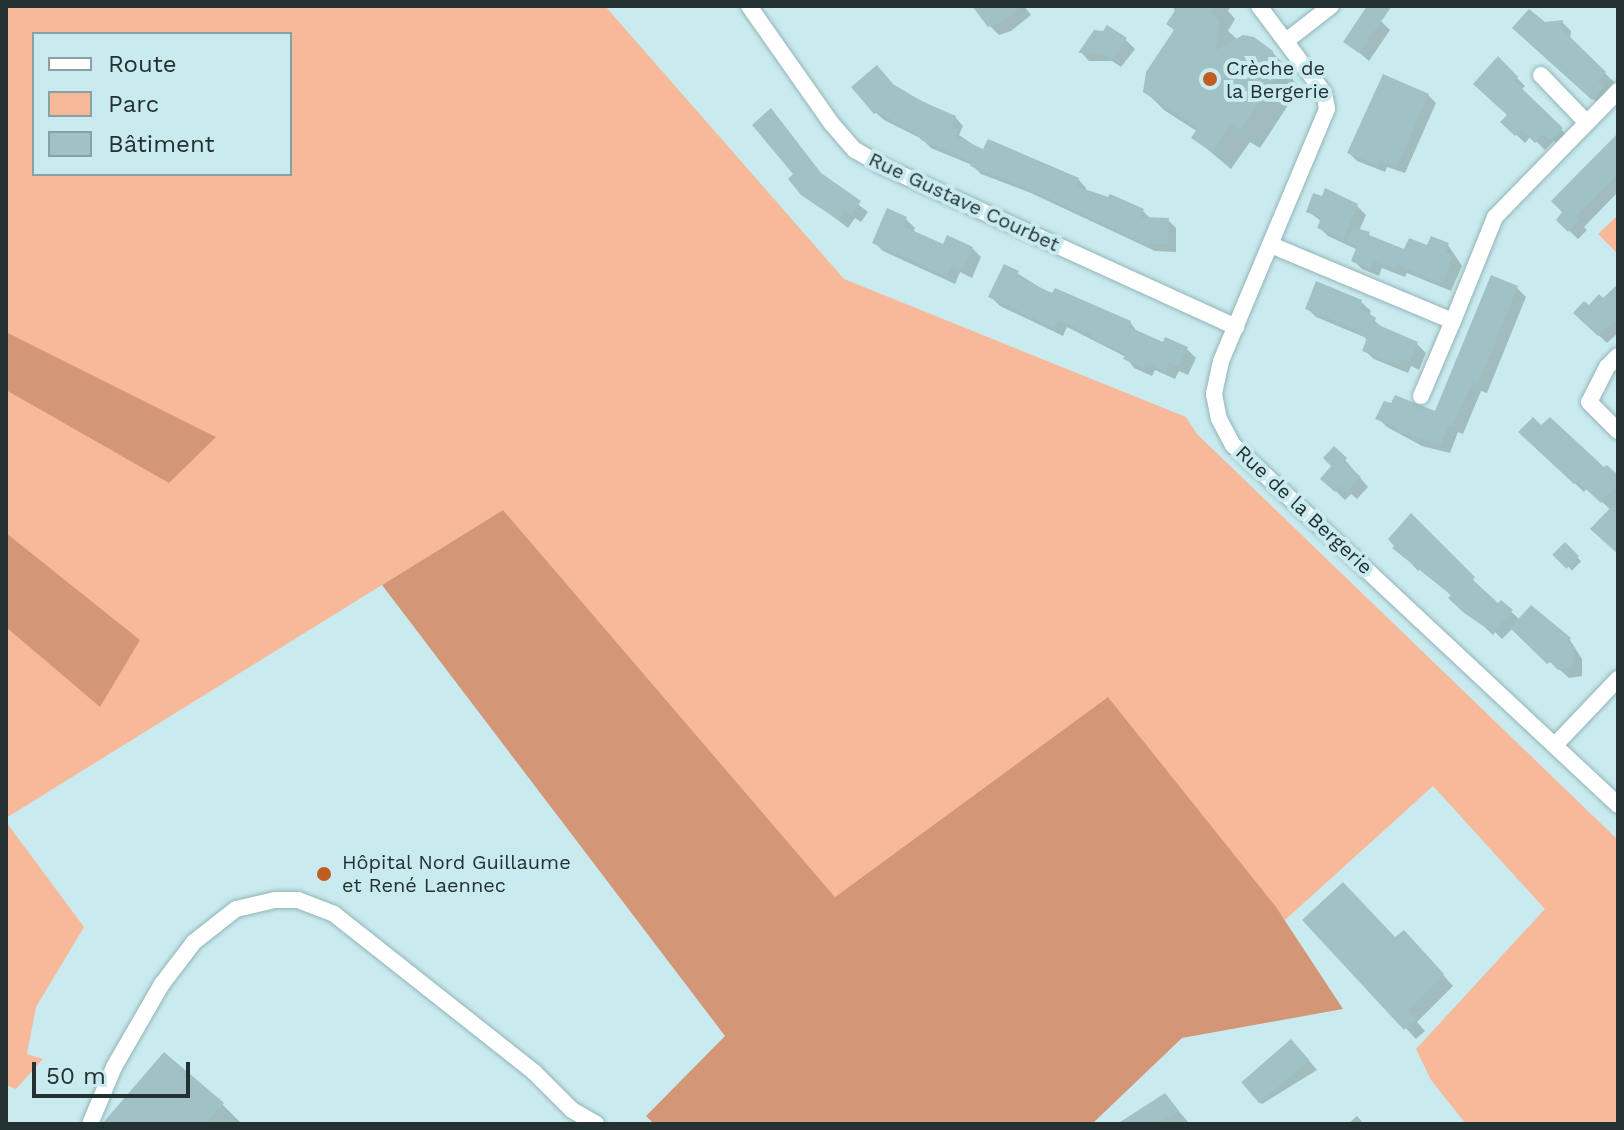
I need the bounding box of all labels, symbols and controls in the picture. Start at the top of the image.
legend [32,32,292,176]
text: Route [108,50,177,78]
place label: Crèche de la Bergerie [1226,56,1330,103]
marker: Crèche de la Bergerie [1201,70,1219,88]
text: Parc [108,90,159,118]
text: Bâtiment [108,130,215,158]
street label: Rue Gustave Courbet [865,147,1063,257]
street label: Rue de la Bergerie [1231,440,1377,580]
place label: Hôpital Nord Guillaume et René Laennec [342,850,571,897]
marker: Hôpital Nord Guillaume et René Laennec [313,863,335,885]
scale bar [36,1046,194,1096]
text: 50 m [46,1062,106,1090]

